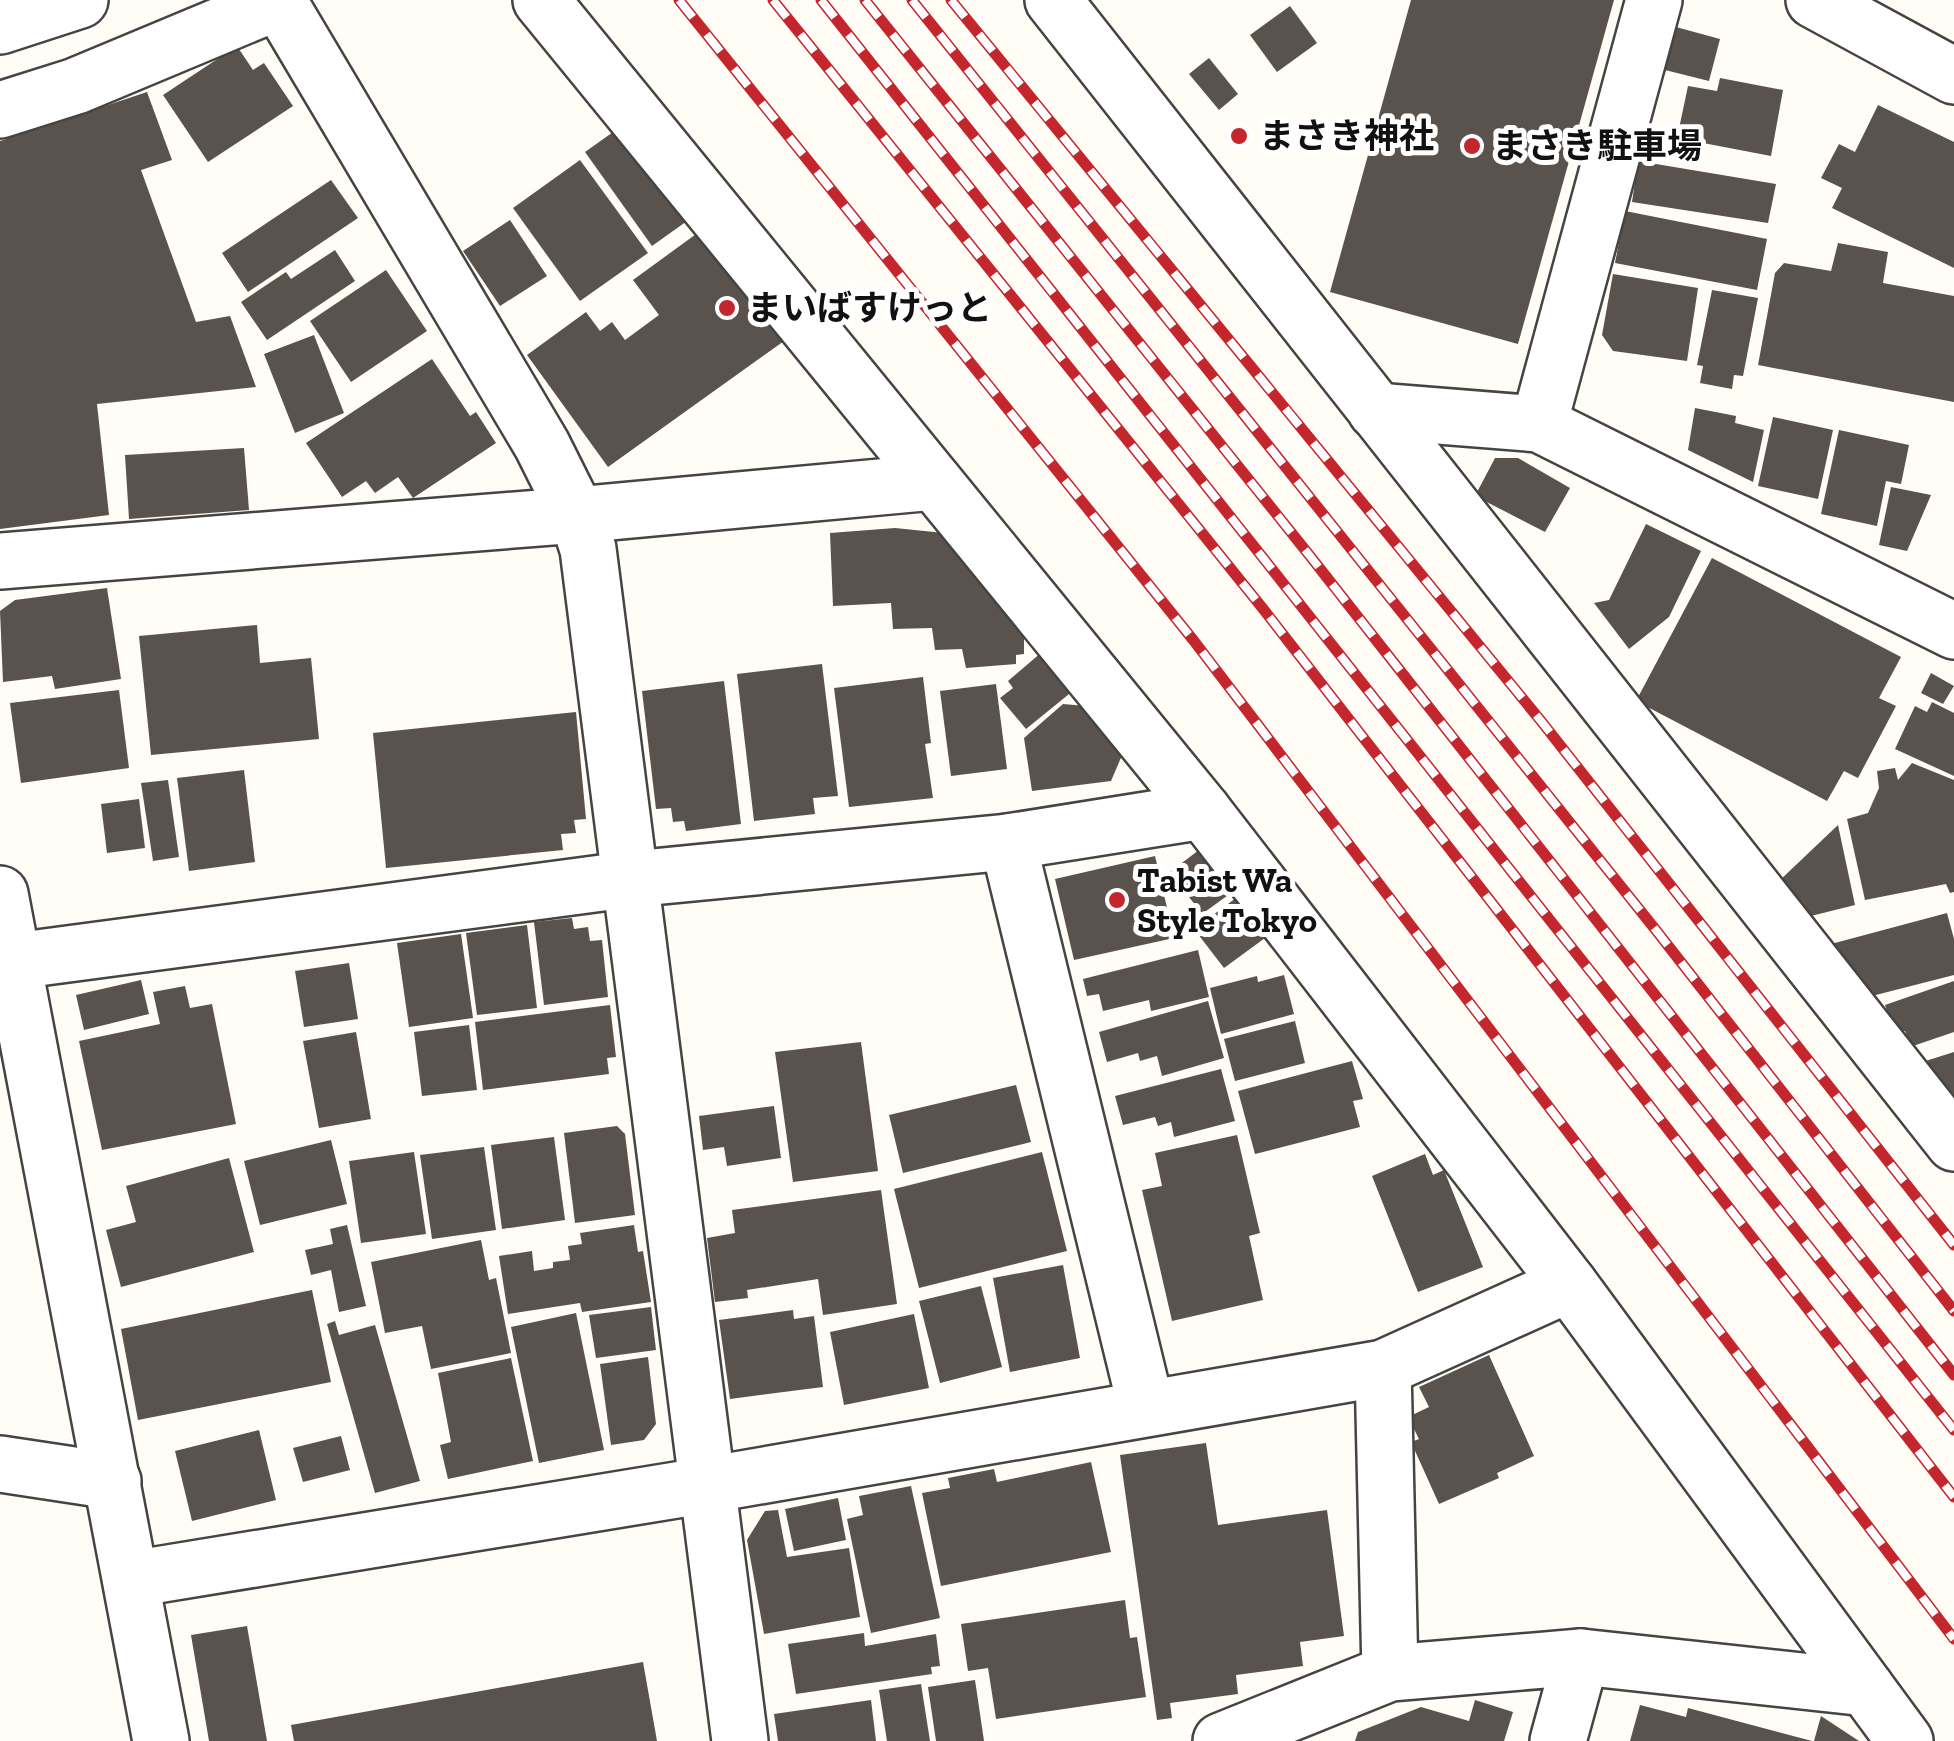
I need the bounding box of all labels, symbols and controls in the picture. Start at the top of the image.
place label: まさき神社 [1259,115,1434,157]
marker: まさき神社 [1228,125,1250,147]
place label: まさき駐車場 [1492,125,1702,167]
marker: まさき駐車場 [1461,135,1483,157]
place label: まいばすけっと [747,287,992,329]
marker: まいばすけっと [716,297,738,319]
place label: Tabist Wa Style Tokyo [1137,859,1317,941]
marker: Tabist Wa Style Tokyo [1106,889,1128,911]

